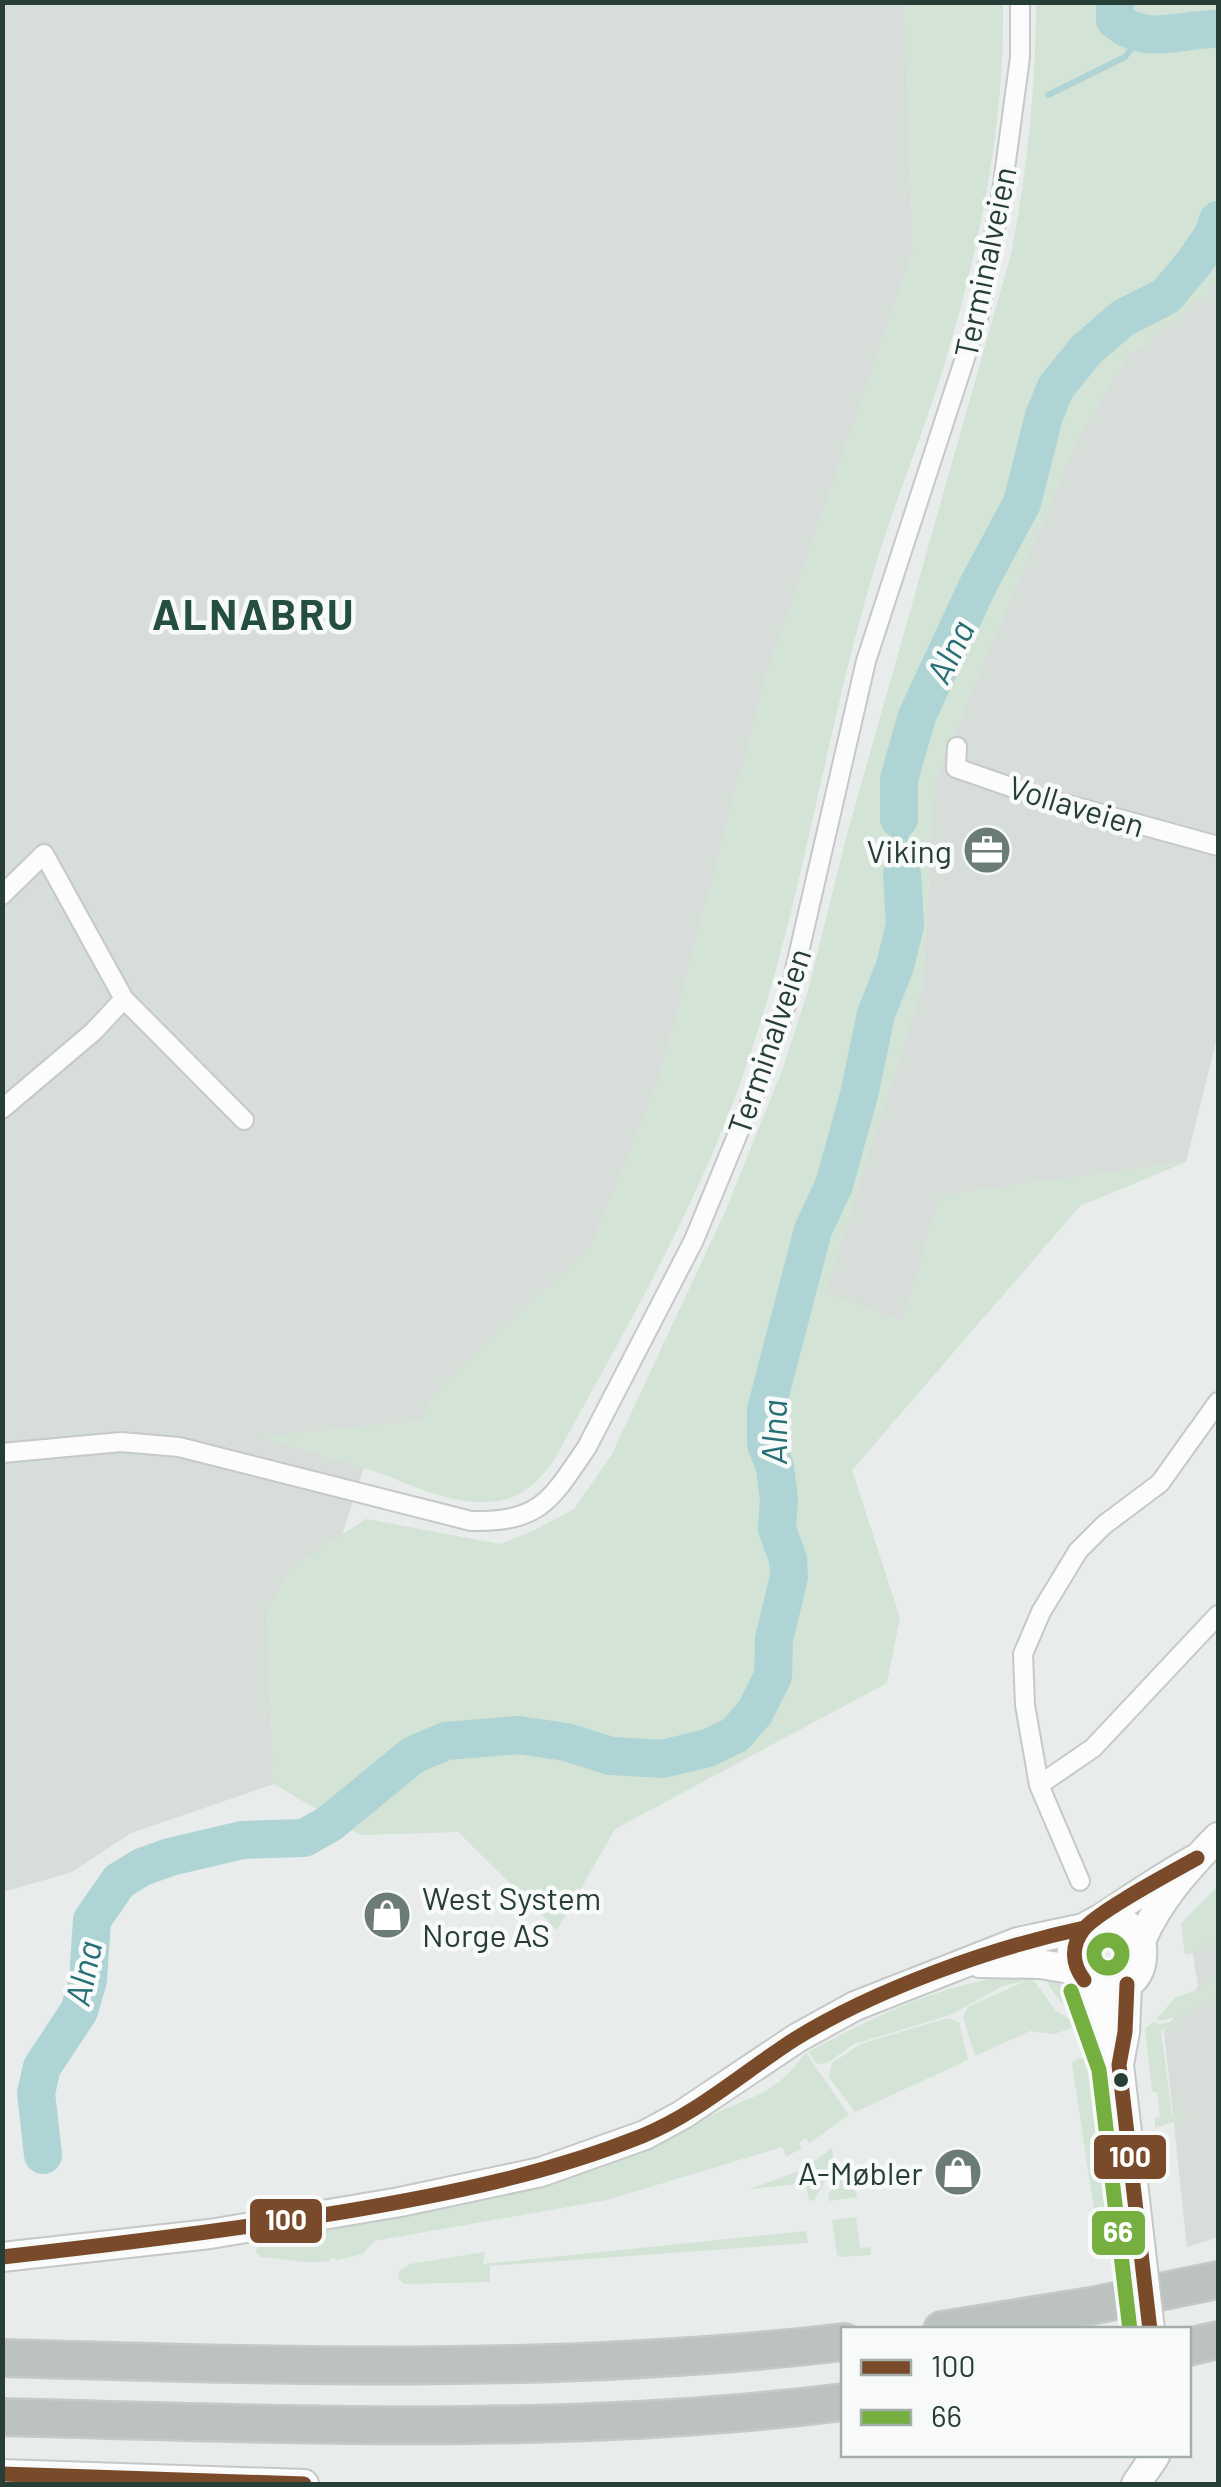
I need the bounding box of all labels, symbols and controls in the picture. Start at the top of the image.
street label: Terminalveien [945,163,1023,361]
district label: ALNABRU [152,588,356,638]
water label: Alna [916,612,982,690]
street label: Vollaveien [1005,766,1149,844]
office icon: Viking [961,824,1013,876]
place label: Viking [866,831,952,869]
street label: Terminalveien [718,943,818,1139]
water label: Alna [752,1399,794,1465]
place label: West System Norge AS [422,1878,601,1953]
shop icon: West System Norge AS [361,1889,413,1941]
water label: Alna [55,1937,109,2009]
unlabelled marker [1111,2070,1131,2090]
line badge: 100 [1092,2133,1168,2181]
text: 100 [1109,2139,1151,2173]
shop icon: A-Møbler [932,2146,984,2198]
place label: A-Møbler [798,2153,923,2191]
line badge: 100 [248,2197,324,2245]
text: 100 [265,2202,307,2236]
line badge: 66 [1090,2209,1147,2257]
text: 66 [1103,2214,1133,2248]
legend [841,2327,1191,2457]
text: 100 [931,2347,975,2383]
text: 66 [931,2397,962,2433]

